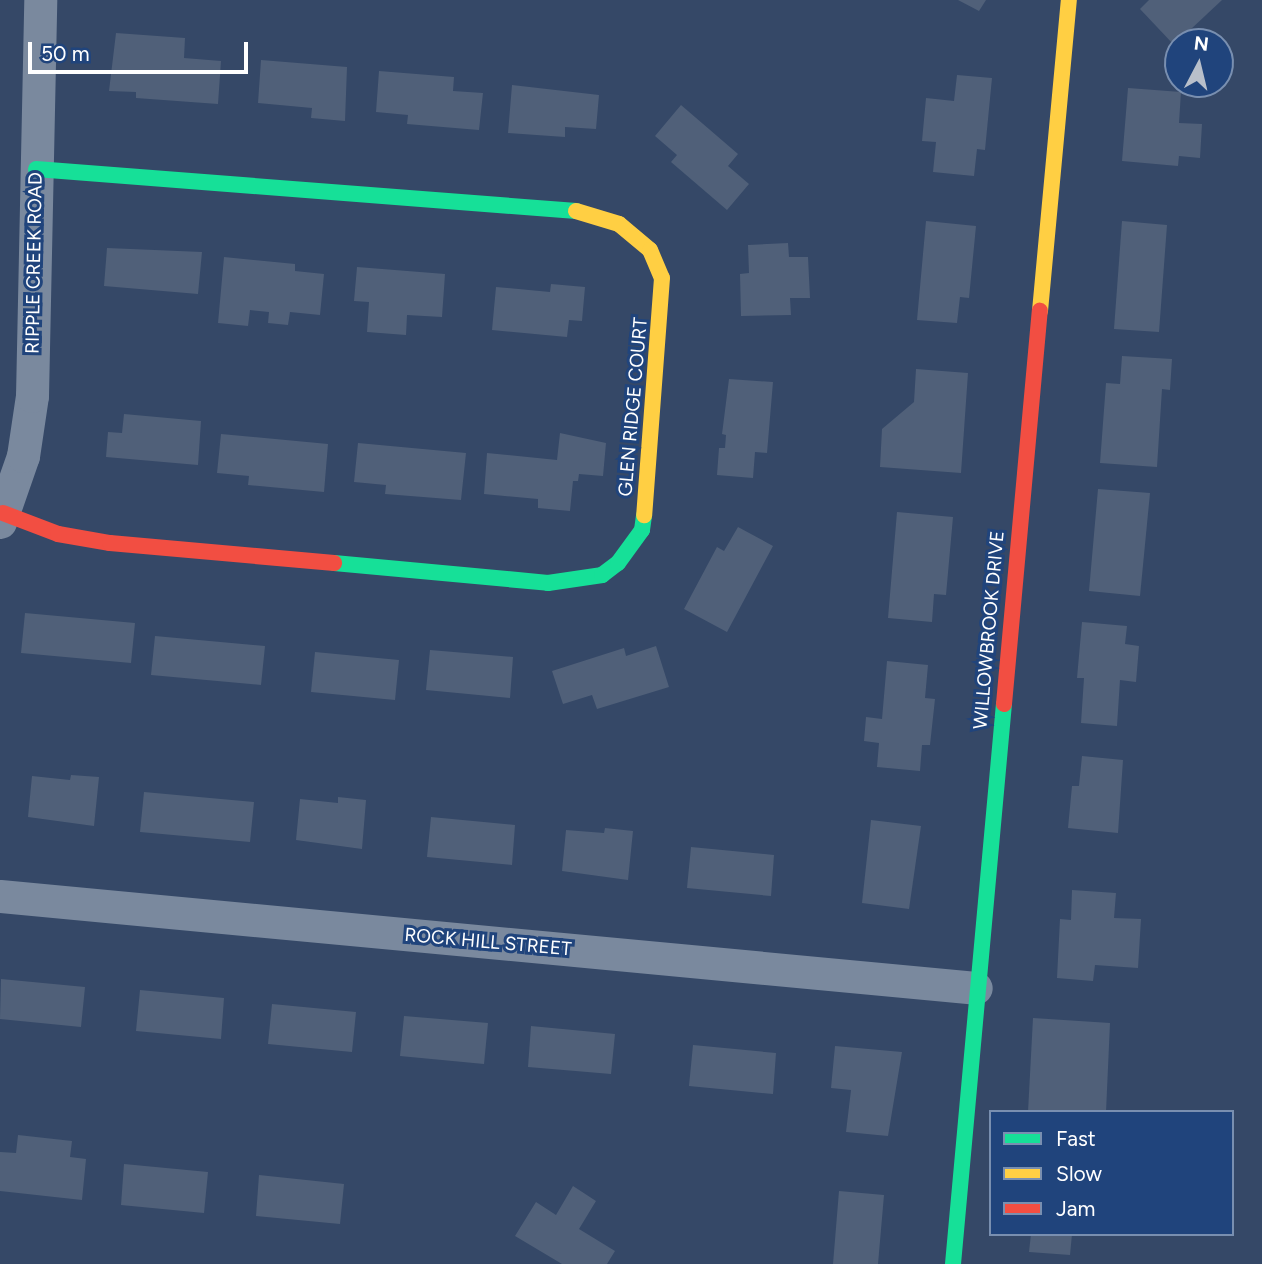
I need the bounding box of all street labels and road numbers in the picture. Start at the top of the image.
street label: RIPPLE CREEK ROAD [21,172,47,354]
street label: GLEN RIDGE COURT [614,317,652,497]
street label: WILLOWBROOK DRIVE [969,530,1009,730]
street label: ROCK HILL STREET [404,923,572,961]

